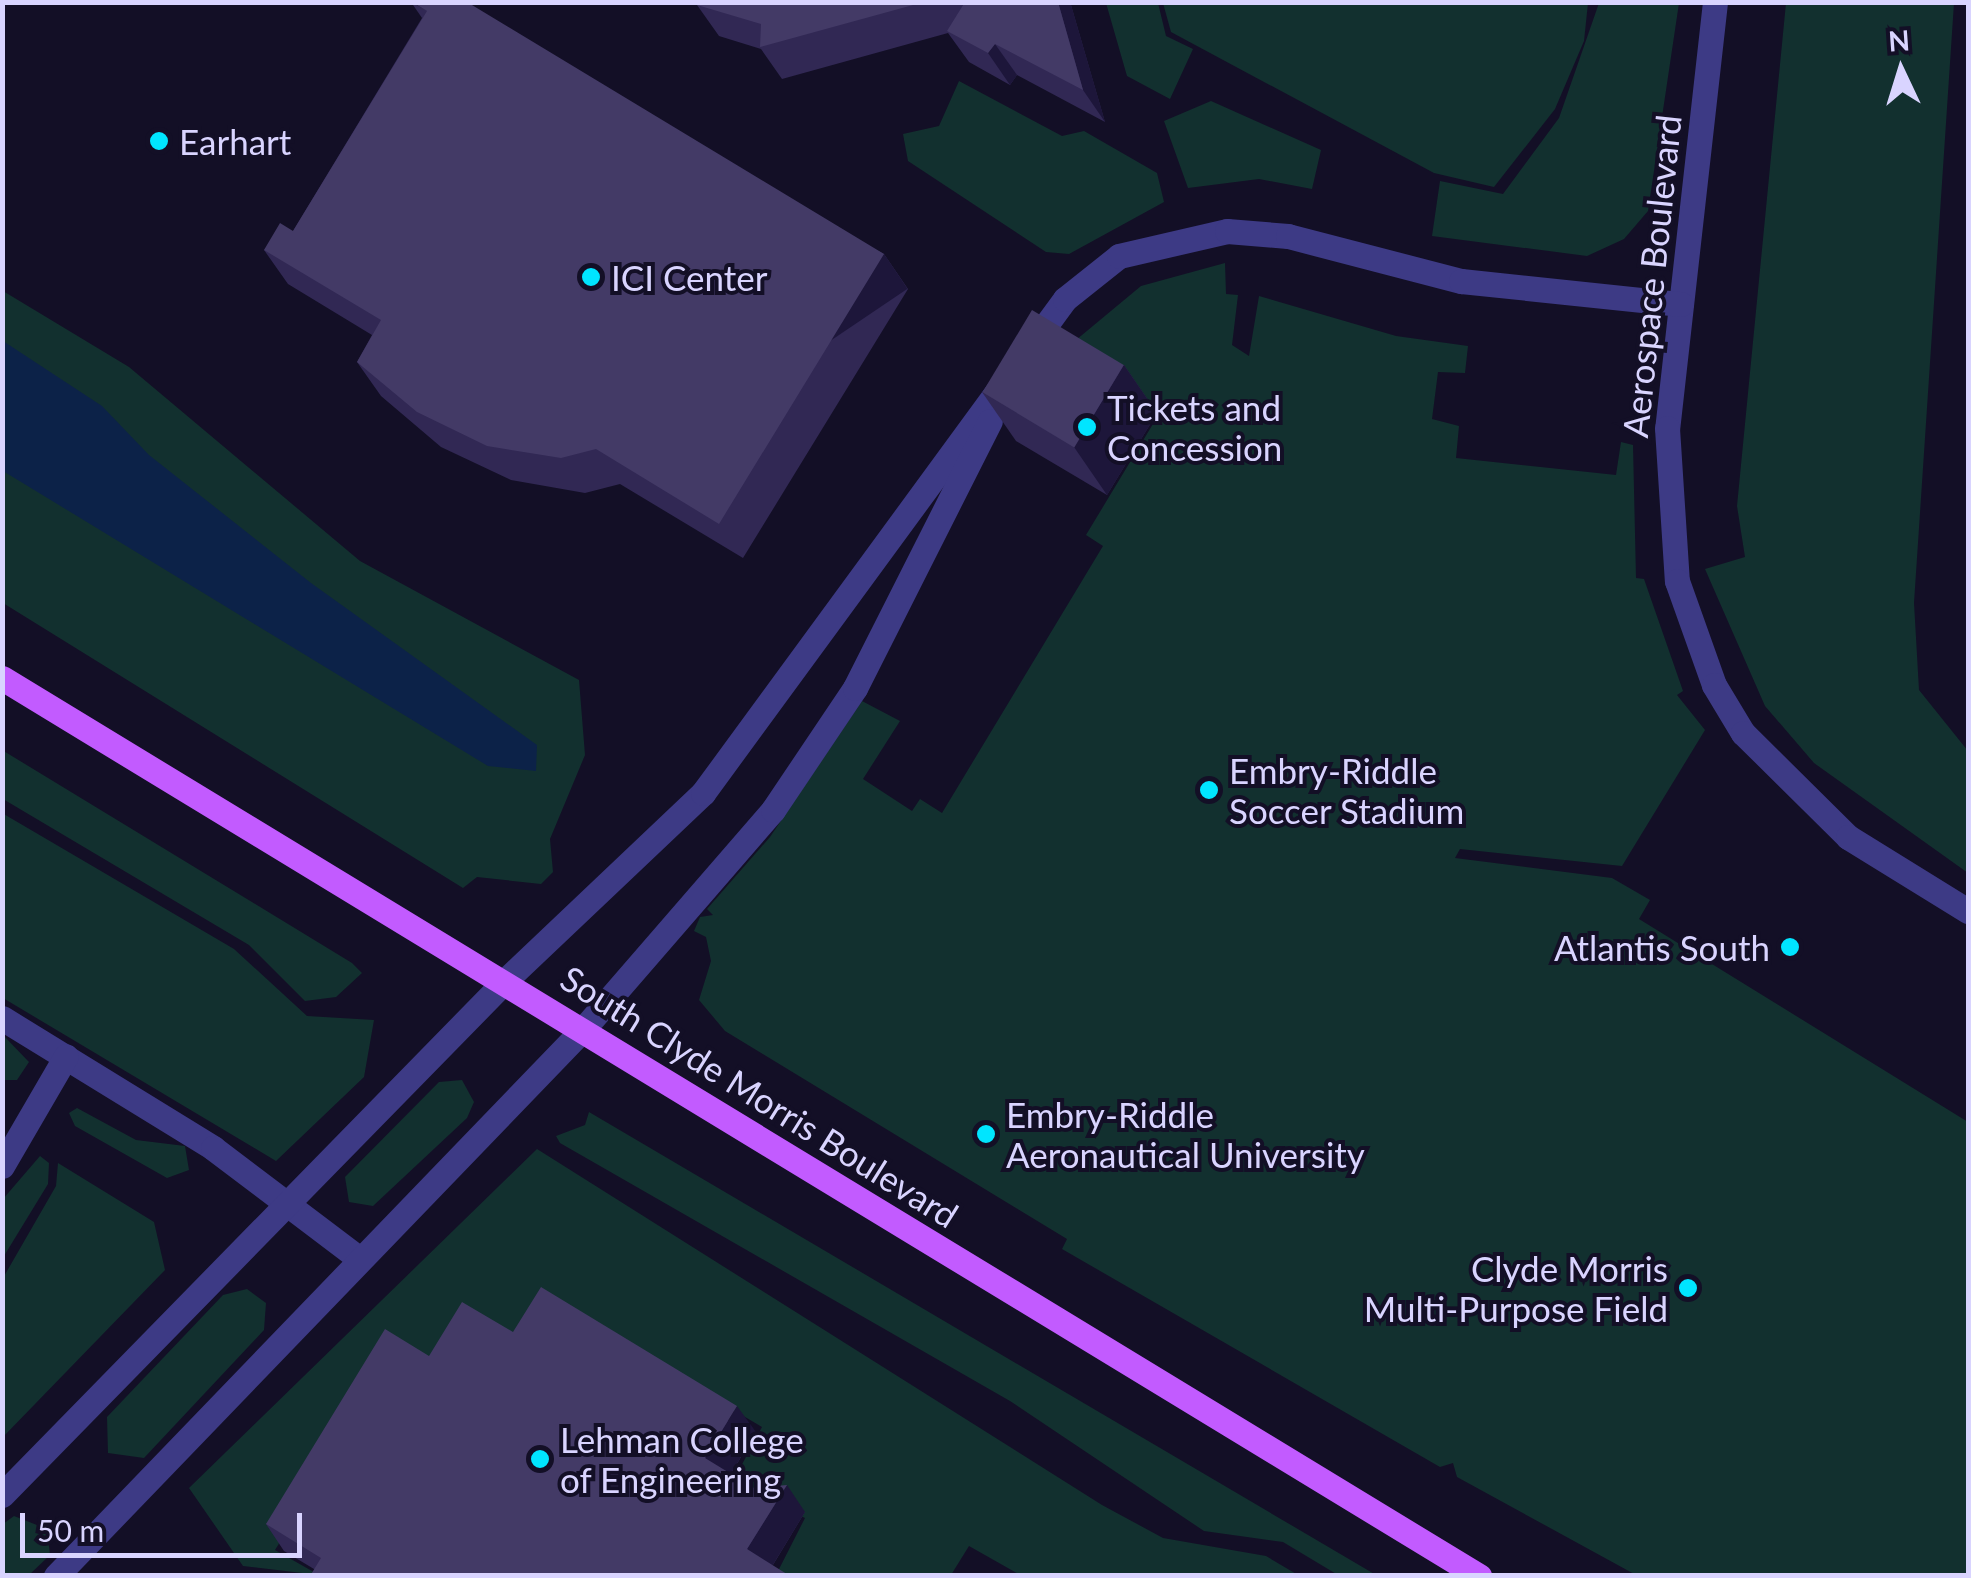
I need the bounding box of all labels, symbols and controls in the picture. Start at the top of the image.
north arrow [1851,20,1951,120]
text: N [1887,22,1911,58]
street label: Aerospace Boulevard [1613,113,1689,439]
place label: Earhart [179,120,291,162]
marker: Earhart [148,130,170,152]
place label: ICI Center [611,256,767,298]
marker: ICI Center [580,266,602,288]
place label: Tickets and Concession [1107,386,1282,468]
marker: Tickets and Concession [1076,416,1098,438]
place label: Embry-Riddle Soccer Stadium [1229,749,1465,831]
marker: Embry-Riddle Soccer Stadium [1198,779,1220,801]
place label: Atlantis South [1554,926,1770,968]
marker: Atlantis South [1779,936,1801,958]
street label: South Clyde Morris Boulevard [554,956,966,1236]
place label: Embry-Riddle Aeronautical University [1006,1093,1365,1175]
marker: Embry-Riddle Aeronautical University [975,1123,997,1145]
place label: Clyde Morris Multi-Purpose Field [1364,1247,1668,1329]
marker: Clyde Morris Multi-Purpose Field [1677,1277,1699,1299]
place label: Lehman College of Engineering [560,1418,804,1500]
marker: Lehman College of Engineering [529,1448,551,1470]
scale bar [25,1493,308,1555]
text: 50 m [37,1512,104,1548]

